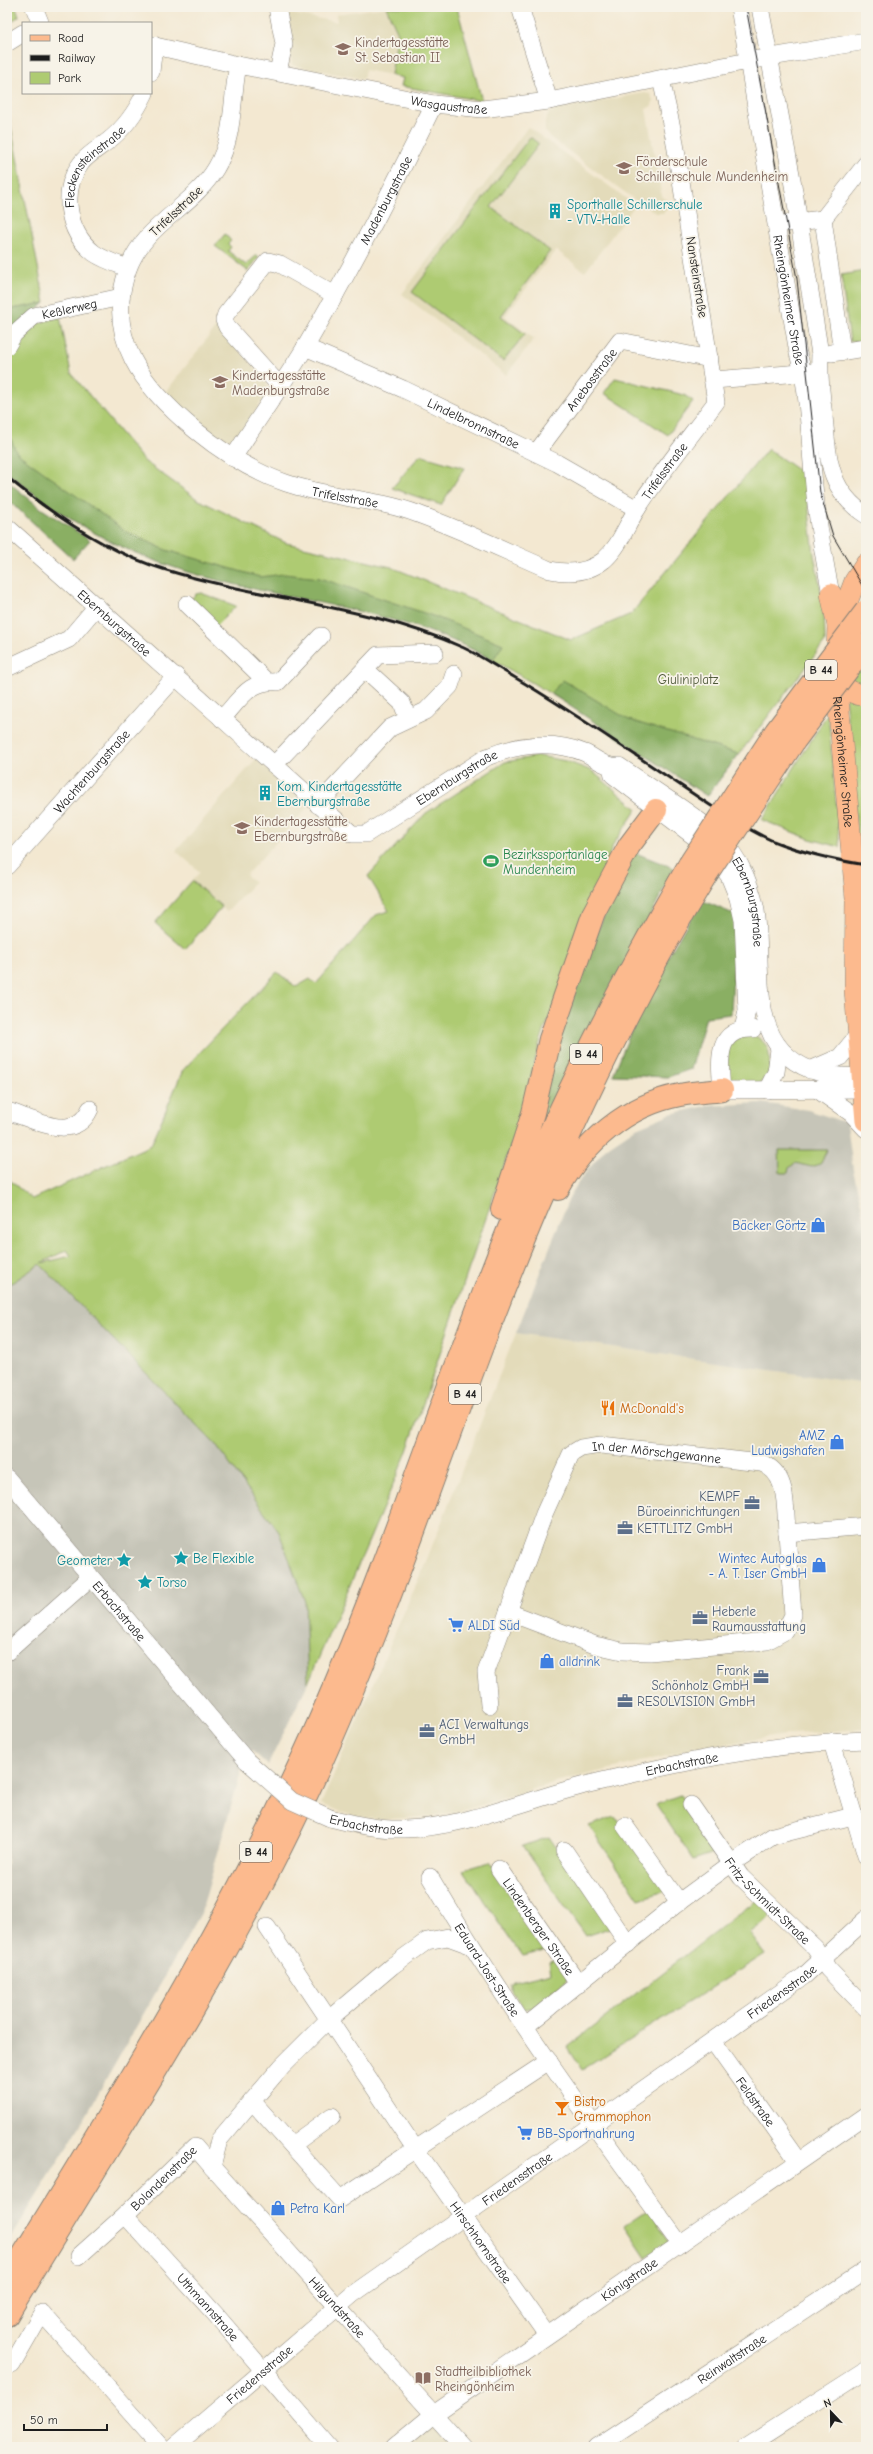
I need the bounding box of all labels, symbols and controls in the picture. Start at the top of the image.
legend [22,22,152,94]
text: Road [58,31,84,45]
place label: Kindertagesstätte St. Sebastian II [355,35,449,65]
school or university icon: Kindertagesstätte St. Sebastian II [334,40,352,58]
text: Railway [58,51,96,65]
text: Park [58,71,81,85]
street label: Wasgaustraße [409,92,488,117]
street label: Fleckensteinstraße [61,122,129,209]
street label: Madenburgstraße [357,153,415,247]
place label: Förderschule Schillerschule Mundenheim [636,154,788,184]
school or university icon: Förderschule Schillerschule Mundenheim [615,159,633,177]
street label: Trifelsstraße [146,182,206,239]
place label: Sporthalle Schillerschule - VTV-Halle [567,197,703,227]
building icon: Sporthalle Schillerschule - VTV-Halle [546,202,564,220]
street label: Rheingönheimer Straße [770,234,808,367]
street label: Nansteinstraße [683,235,711,319]
street label: Keßlerweg [40,295,98,322]
street label: Anebosstraße [563,345,620,414]
place label: Kindertagesstätte Madenburgstraße [232,368,330,398]
school or university icon: Kindertagesstätte Madenburgstraße [211,373,229,391]
street label: Lindelbronnstraße [425,394,523,452]
street label: Trifelsstraße [638,439,690,502]
street label: Trifelsstraße [311,483,380,510]
street label: Ebernburgstraße [75,586,155,660]
road number: B 44 [805,660,837,680]
park label: Giuliniplatz [658,672,719,687]
street label: Rheingönheimer Straße [830,696,857,829]
street label: Wachtenburgstraße [50,726,133,816]
street label: Ebernburgstraße [413,746,500,808]
place label: Kom. Kindertagesstätte Ebernburgstraße [277,779,403,809]
building icon: Kom. Kindertagesstätte Ebernburgstraße [256,784,274,802]
place label: Kindertagesstätte Ebernburgstraße [254,814,348,844]
school or university icon: Kindertagesstätte Ebernburgstraße [233,819,251,837]
place label: Bezirkssportanlage Mundenheim [503,847,608,877]
sports icon: Bezirkssportanlage Mundenheim [482,852,500,870]
street label: Ebernburgstraße [729,854,766,948]
road number: B 44 [570,1044,602,1064]
shop icon: Bäcker Görtz [809,1216,827,1234]
place label: Bäcker Görtz [732,1218,806,1233]
road number: B 44 [449,1384,481,1404]
restaurant icon: McDonald's [599,1399,617,1417]
place label: McDonald's [620,1401,684,1416]
place label: AMZ Ludwigshafen [751,1428,825,1458]
shop icon: AMZ Ludwigshafen [828,1433,846,1451]
street label: In der Mörschgewanne [591,1437,722,1466]
place label: KEMPF Büroeinrichtungen [637,1489,740,1519]
office icon: KEMPF Büroeinrichtungen [743,1494,761,1512]
office icon: KETTLITZ GmbH [616,1519,634,1537]
place label: KETTLITZ GmbH [637,1521,733,1536]
place icon: Be Flexible [172,1549,190,1567]
place icon: Geometer [115,1551,133,1569]
place label: Be Flexible [193,1551,255,1566]
place label: Wintec Autoglas - A. T. Iser GmbH [709,1551,807,1581]
place label: Geometer [57,1553,113,1568]
shop icon: Wintec Autoglas - A. T. Iser GmbH [810,1556,828,1574]
place icon: Torso [136,1573,154,1591]
place label: Torso [157,1575,187,1590]
street label: Erbachstraße [90,1578,150,1644]
place label: Heberle Raumausstattung [712,1604,806,1634]
office icon: Heberle Raumausstattung [691,1609,709,1627]
supermarket icon: ALDI Süd [447,1616,465,1634]
place label: ALDI Süd [468,1618,520,1633]
shop icon: alldrink [538,1652,556,1670]
place label: alldrink [559,1654,601,1669]
place label: Frank Schönholz GmbH [651,1663,750,1693]
office icon: Frank Schönholz GmbH [752,1668,770,1686]
office icon: RESOLVISION GmbH [616,1692,634,1710]
place label: RESOLVISION GmbH [637,1694,755,1709]
place label: ACI Verwaltungs GmbH [439,1717,529,1747]
office icon: ACI Verwaltungs GmbH [418,1722,436,1740]
street label: Erbachstraße [644,1749,720,1778]
street label: Erbachstraße [328,1811,404,1837]
road number: B 44 [240,1842,272,1862]
street label: Fritz-Schmidt-Straße [722,1854,814,1947]
street label: Lindenberger Straße [500,1875,578,1978]
street label: Eduard-Jost-Straße [452,1920,524,2019]
street label: Friedensstraße [744,1961,820,2022]
street label: Feldstraße [733,2074,779,2129]
place label: Bistro Grammophon [574,2094,651,2124]
bar icon: Bistro Grammophon [553,2099,571,2117]
supermarket icon: BB-Sportnahrung [516,2124,534,2142]
place label: BB-Sportnahrung [537,2126,635,2141]
street label: Bolandenstraße [127,2142,200,2213]
street label: Friedensstraße [479,2148,555,2208]
street label: Hirschhornstraße [447,2198,515,2286]
shop icon: Petra Karl [269,2199,287,2217]
place label: Petra Karl [290,2201,345,2216]
street label: Königstraße [598,2254,661,2304]
street label: Uthmannstraße [174,2270,243,2344]
street label: Hilgundstraße [306,2273,369,2341]
street label: Reinwaltstraße [694,2330,769,2387]
street label: Friedensstraße [223,2341,296,2407]
place label: Stadtteilbibliothek Rheingönheim [435,2364,532,2394]
library icon: Stadtteilbibliothek Rheingönheim [414,2369,432,2387]
north arrow [811,2392,851,2432]
text: N [822,2396,833,2411]
scale bar [24,2406,107,2432]
text: 50 m [30,2413,58,2427]

